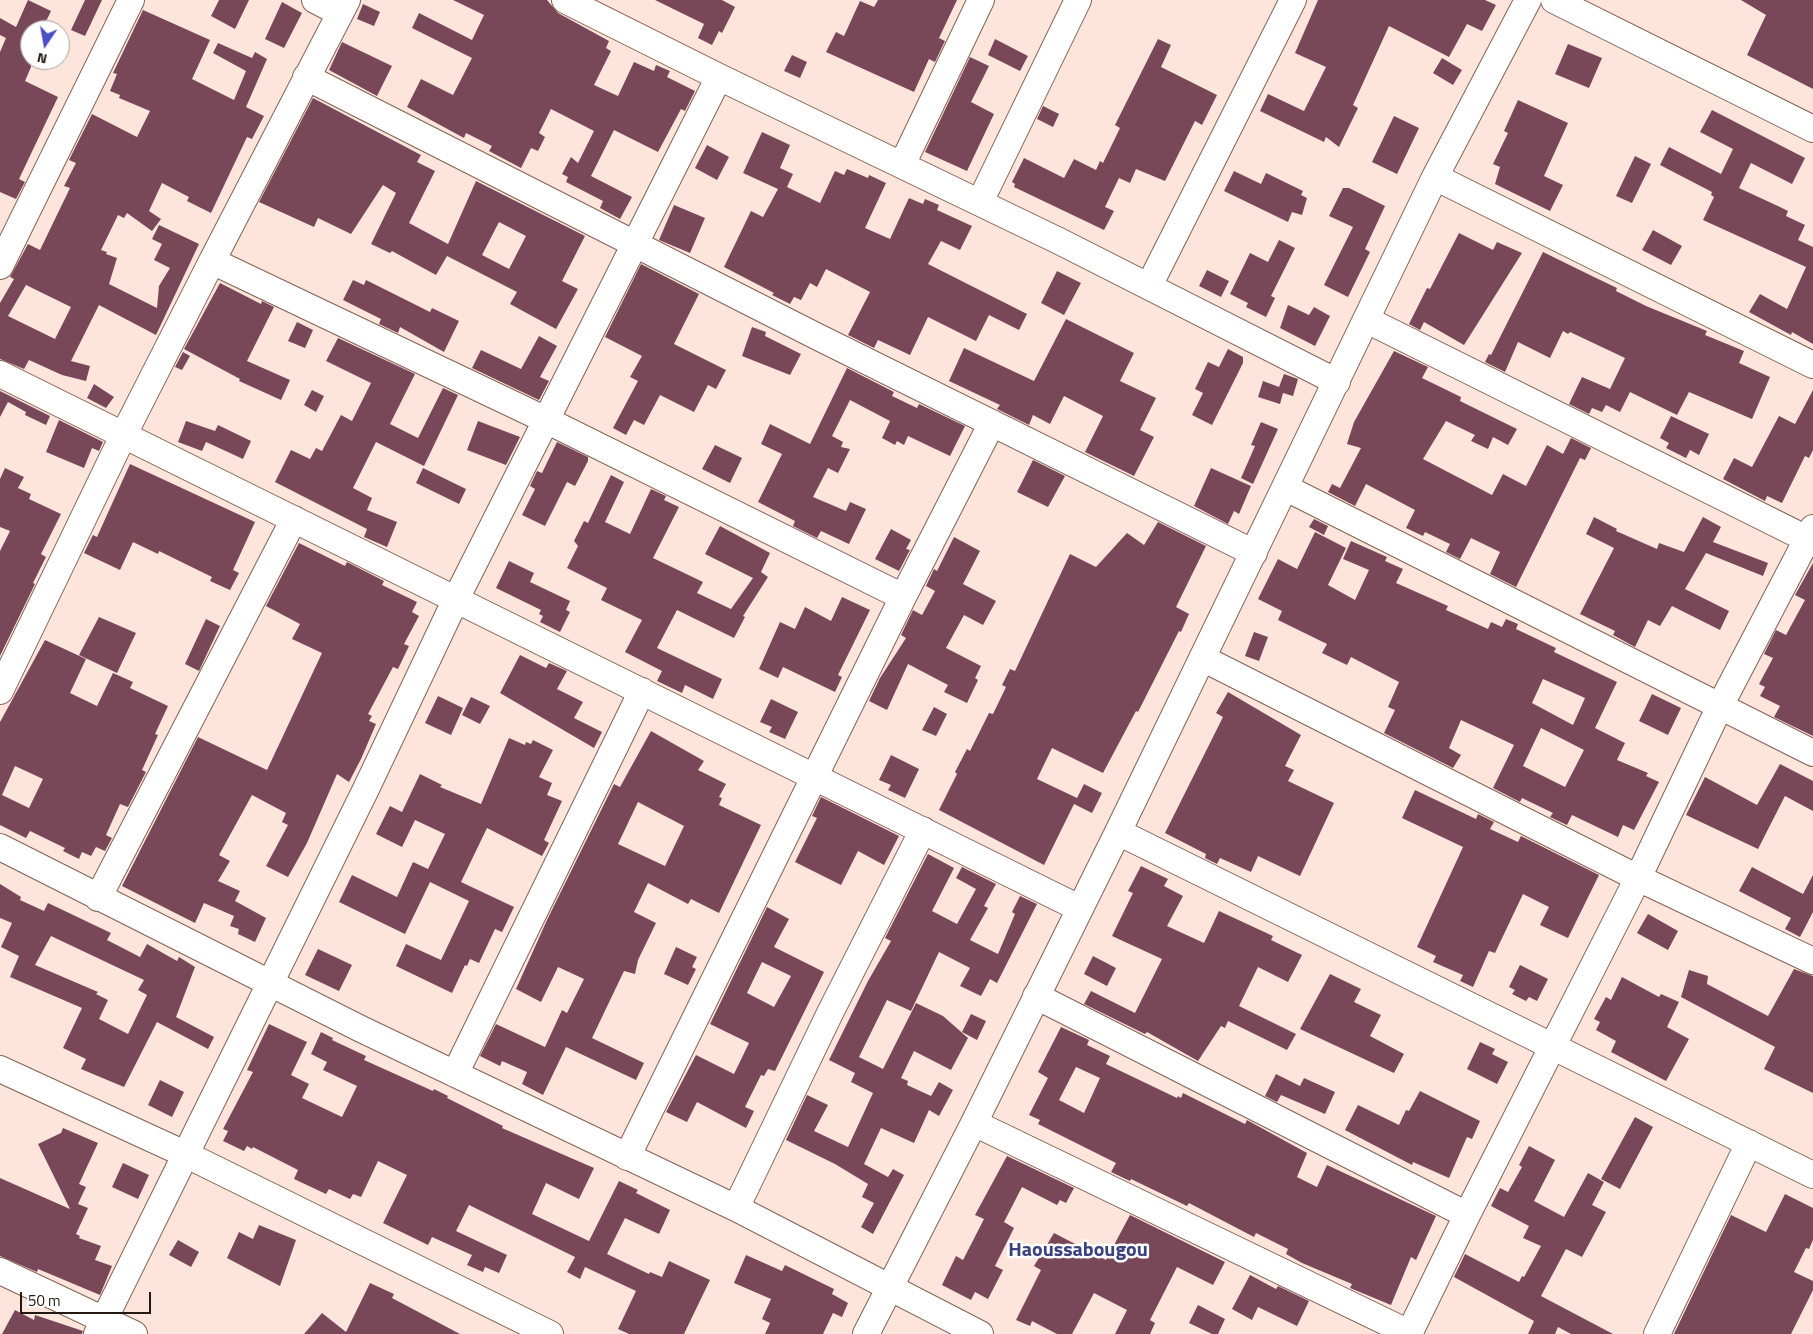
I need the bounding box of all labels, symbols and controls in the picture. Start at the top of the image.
north arrow [20,20,70,70]
text: N [35,48,49,70]
district label: Haoussabougou [1008,1239,1148,1263]
scale bar [22,1282,154,1314]
text: 50 m [28,1289,61,1312]

